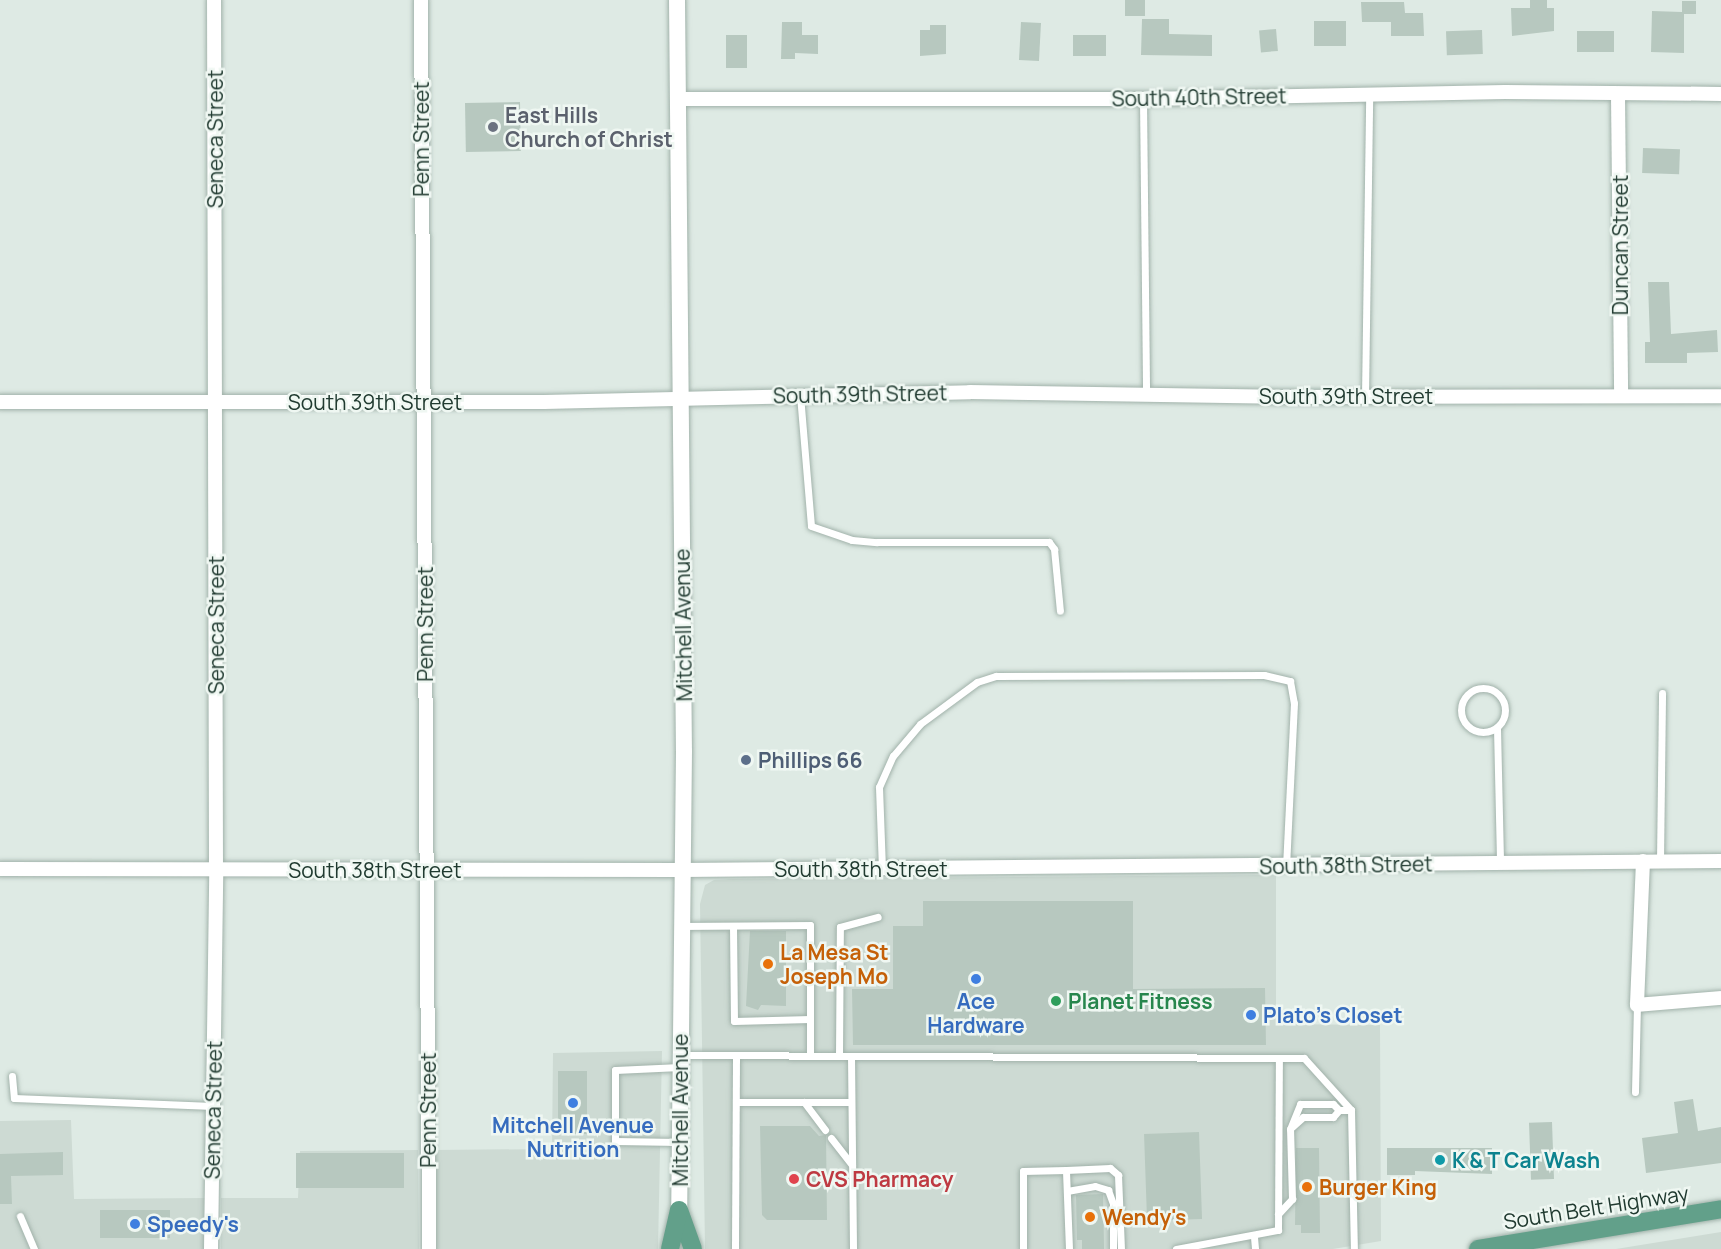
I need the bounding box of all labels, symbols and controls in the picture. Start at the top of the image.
street label: Seneca Street [202,70,228,208]
street label: Penn Street [408,81,434,197]
street label: South 40th Street [1111,83,1287,111]
place label: East Hills Church of Christ [505,102,673,152]
marker: East Hills Church of Christ [486,120,500,134]
street label: Duncan Street [1607,175,1633,315]
street label: South 39th Street [773,380,947,408]
street label: South 39th Street [1259,383,1433,409]
street label: South 39th Street [288,389,462,415]
street label: Mitchell Avenue [669,548,697,702]
street label: Seneca Street [203,556,229,694]
street label: Penn Street [412,566,438,682]
place label: Phillips 66 [758,747,862,773]
marker: Phillips 66 [739,753,753,767]
street label: South 38th Street [1259,851,1433,879]
street label: South 38th Street [774,856,948,882]
street label: South 38th Street [288,857,462,883]
place label: La Mesa St Joseph Mo [780,939,889,989]
marker: La Mesa St Joseph Mo [761,957,775,971]
marker: Ace Hardware [969,972,983,986]
place label: Ace Hardware [927,988,1025,1038]
place label: Planet Fitness [1068,988,1213,1014]
marker: Planet Fitness [1049,994,1063,1008]
place label: Plato's Closet [1263,1002,1402,1028]
marker: Plato's Closet [1244,1008,1258,1022]
street label: Mitchell Avenue [667,1034,693,1186]
street label: Seneca Street [199,1040,227,1180]
street label: Penn Street [415,1052,441,1168]
marker: Mitchell Avenue Nutrition [566,1096,580,1110]
place label: Mitchell Avenue Nutrition [492,1112,654,1162]
place label: K & T Car Wash [1452,1147,1601,1173]
marker: K & T Car Wash [1433,1153,1447,1167]
place label: CVS Pharmacy [806,1166,954,1192]
marker: CVS Pharmacy [787,1172,801,1186]
place label: Burger King [1319,1174,1437,1200]
marker: Burger King [1300,1180,1314,1194]
street label: South Belt Highway [1501,1180,1691,1234]
place label: Wendy's [1102,1204,1186,1230]
marker: Wendy's [1083,1210,1097,1224]
place label: Speedy's [147,1211,239,1237]
marker: Speedy's [128,1217,142,1231]

